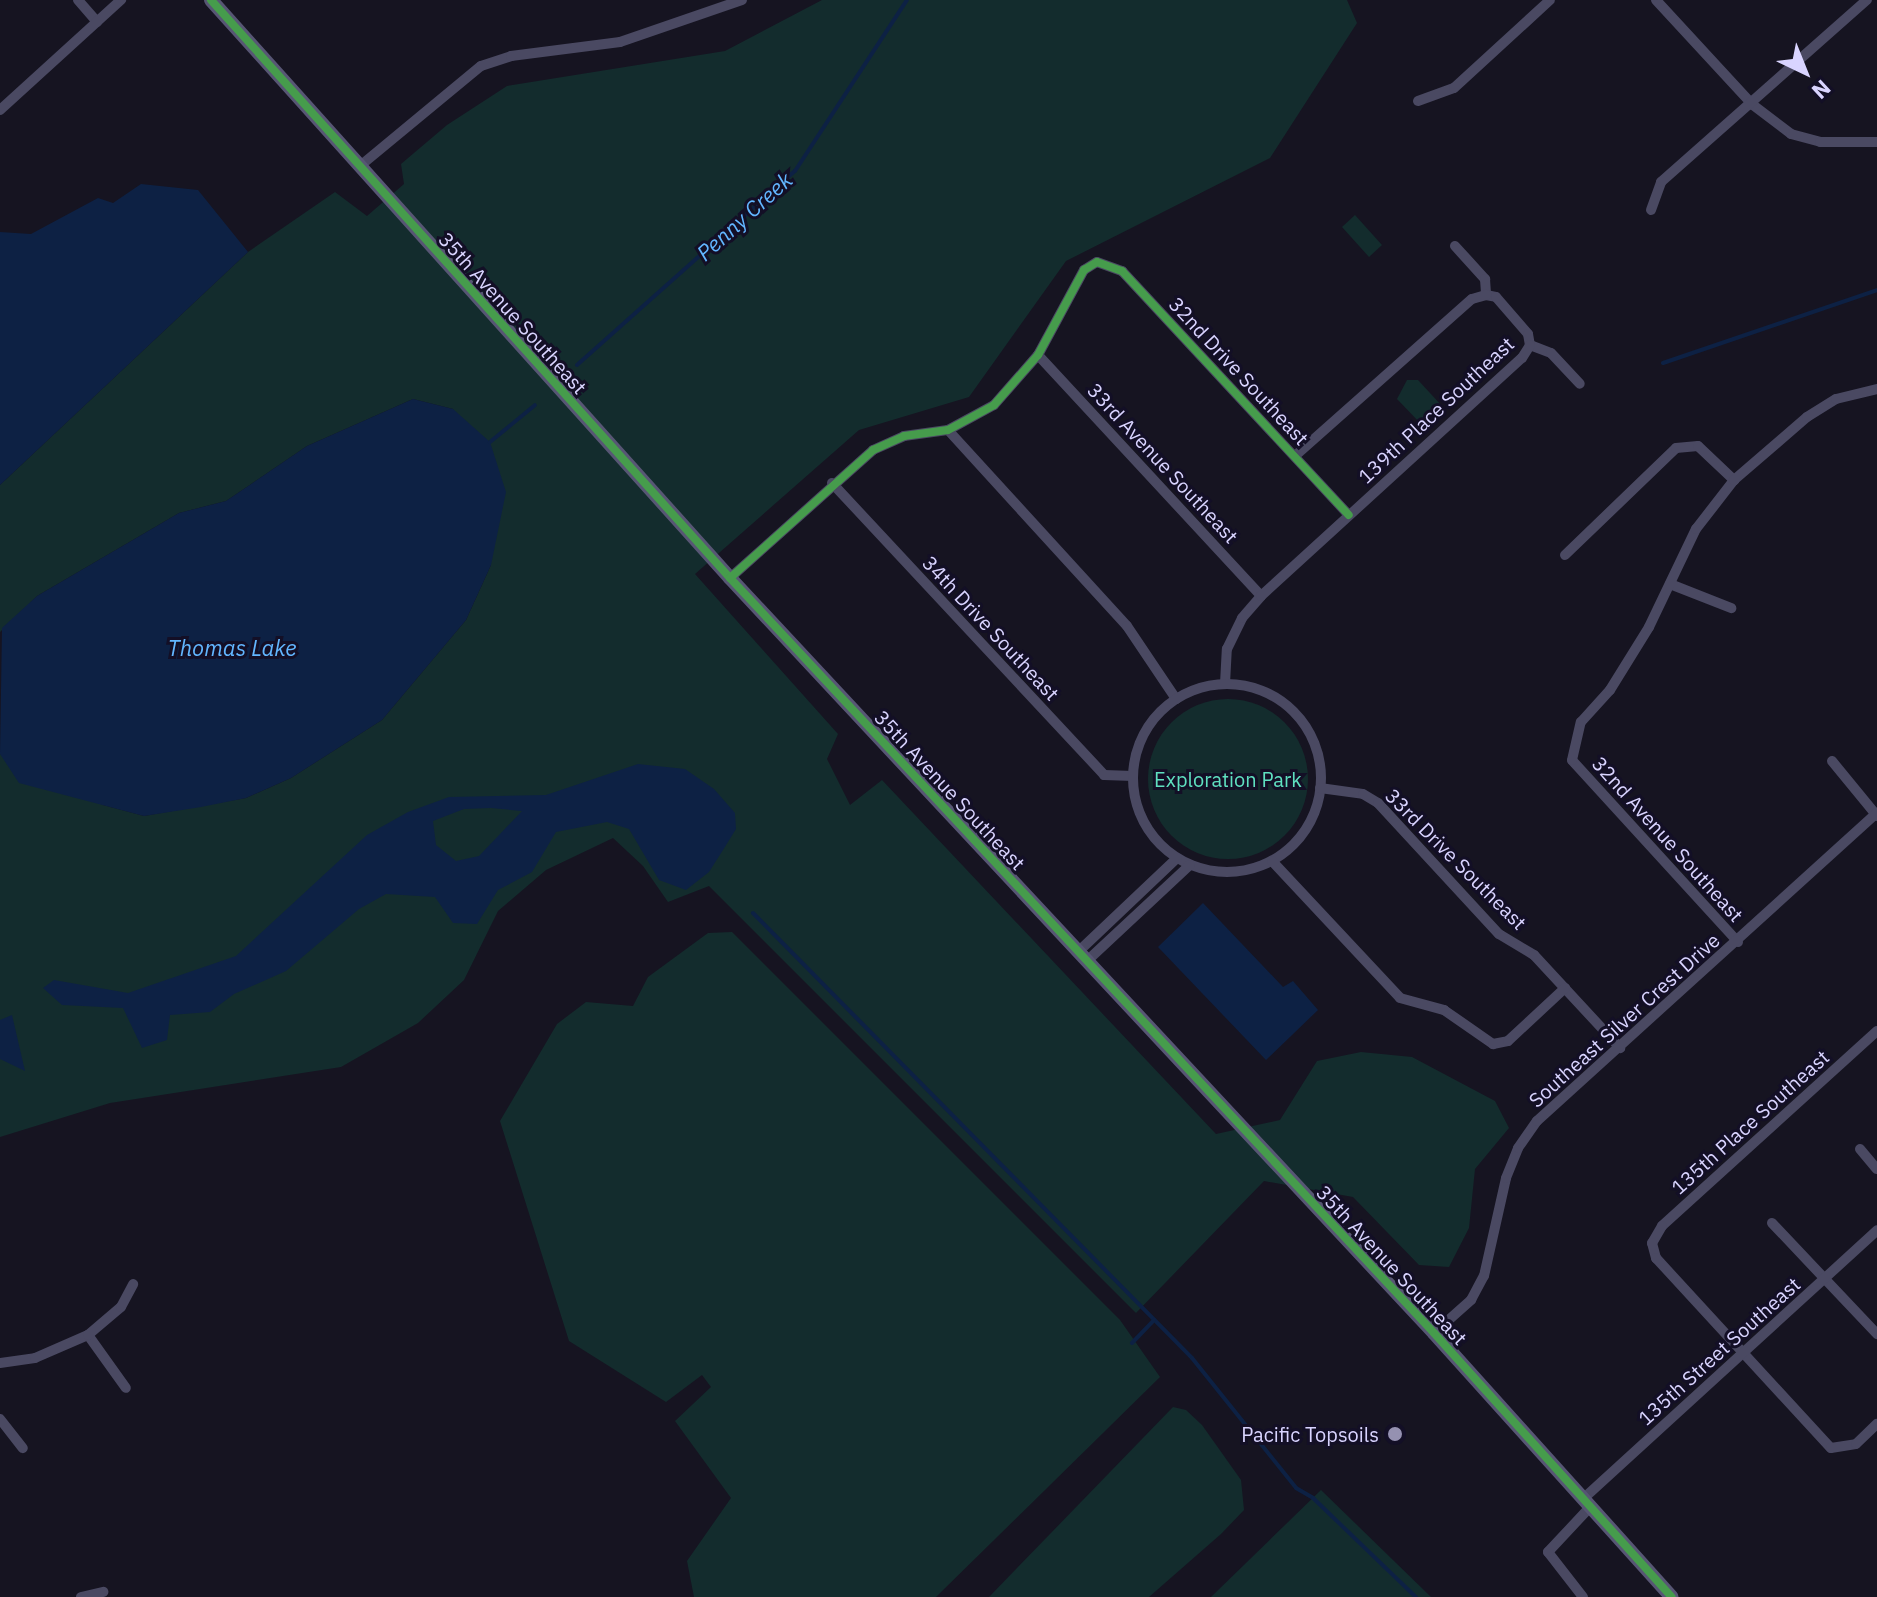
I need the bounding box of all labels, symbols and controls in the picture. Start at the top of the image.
north arrow [1765,32,1845,112]
text: N [1806,74,1837,106]
water label: Penny Creek [691,166,797,266]
street label: 35th Avenue Southeast [434,227,592,399]
street label: 32nd Drive Southeast [1164,292,1314,450]
street label: 139th Place Southeast [1353,332,1519,488]
street label: 33rd Avenue Southeast [1083,378,1243,548]
street label: 34th Drive Southeast [918,551,1064,705]
water label: Thomas Lake [167,635,297,661]
street label: 35th Avenue Southeast [870,705,1030,875]
street label: 32nd Avenue Southeast [1587,751,1749,927]
park label: Exploration Park [1154,767,1302,791]
street label: 33rd Drive Southeast [1381,784,1531,934]
street label: Southeast Silver Crest Drive [1524,928,1724,1112]
street label: 135th Place Southeast [1666,1045,1834,1199]
street label: 35th Avenue Southeast [1312,1180,1472,1350]
street label: 135th Street Southeast [1633,1272,1805,1430]
place label: Pacific Topsoils [1241,1422,1379,1446]
marker: Pacific Topsoils [1386,1425,1404,1443]

